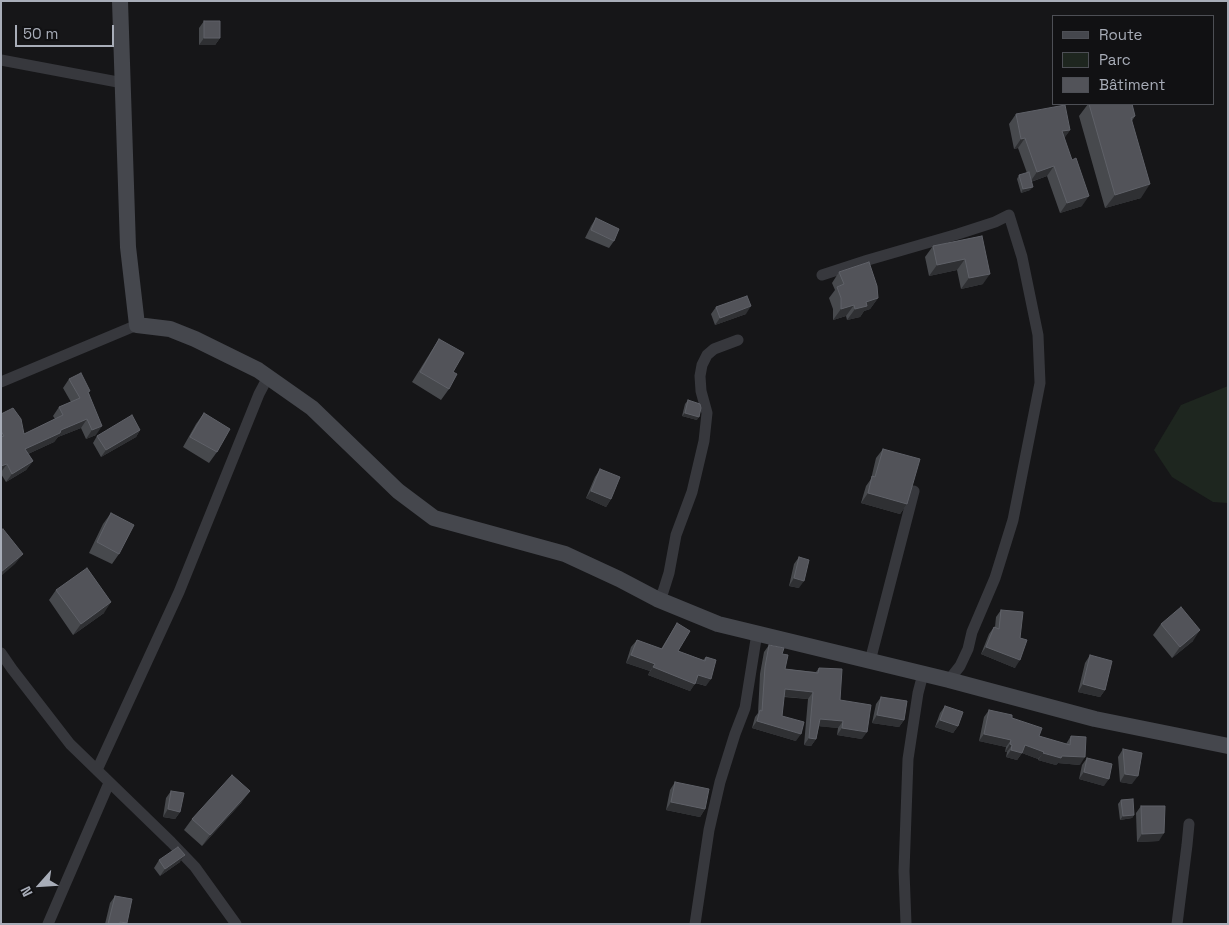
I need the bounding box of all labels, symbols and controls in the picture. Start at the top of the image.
scale bar [18,15,116,47]
legend [1052,15,1214,105]
text: 50 m [23,24,58,43]
text: Route [1099,25,1142,44]
text: Parc [1099,50,1131,69]
text: Bâtiment [1099,75,1165,94]
north arrow [15,860,65,910]
text: N [16,883,37,900]

